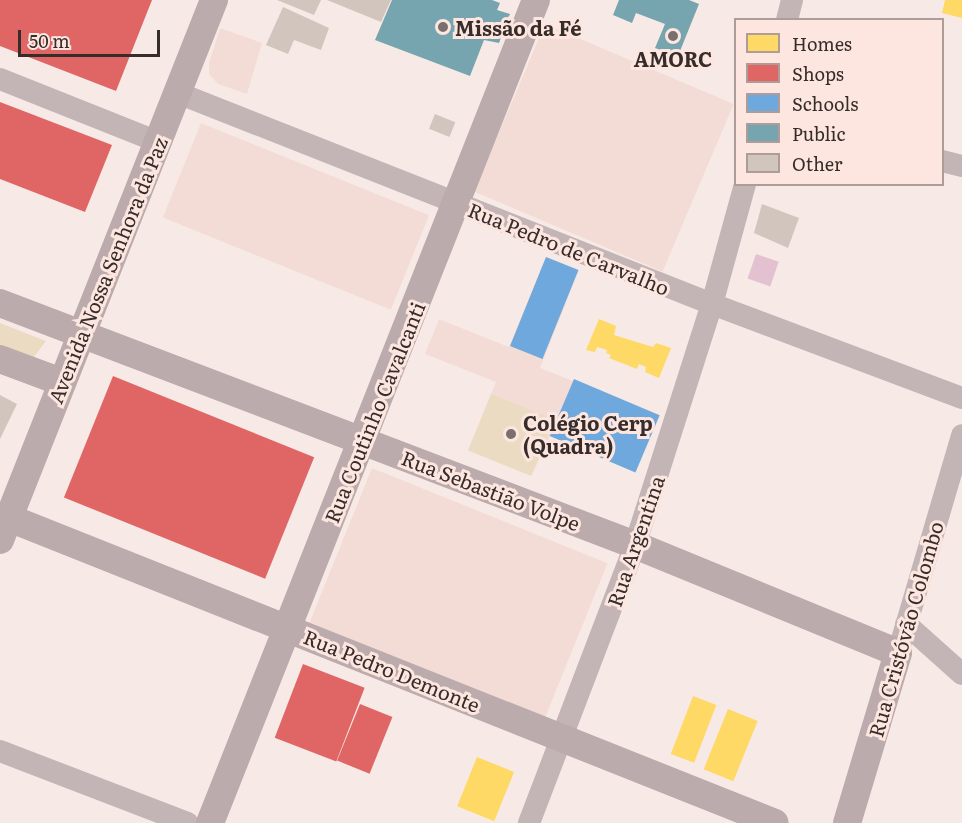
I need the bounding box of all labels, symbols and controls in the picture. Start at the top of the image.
place label: Missão da Fé [455,15,582,39]
scale bar [21,18,164,56]
legend [734,18,944,186]
marker: Missão da Fé [436,20,450,34]
text: 50 m [29,27,70,54]
marker: AMORC [666,29,680,43]
text: Homes [792,30,852,57]
place label: AMORC [634,46,712,70]
text: Shops [792,60,844,87]
text: Schools [792,90,858,117]
text: Public [792,120,846,147]
street label: Avenida Nossa Senhora da Paz [42,133,172,407]
text: Other [792,150,842,177]
street label: Rua Pedro de Carvalho [465,197,673,299]
street label: Rua Coutinho Cavalcanti [319,298,429,526]
place label: Colégio Cerp (Quadra) [523,410,653,457]
marker: Colégio Cerp (Quadra) [504,427,518,441]
street label: Rua Sebastião Volpe [398,445,584,535]
street label: Rua Argentina [601,472,669,610]
street label: Rua Cristóvão Colombo [863,518,947,740]
street label: Rua Pedro Demonte [300,624,484,716]

